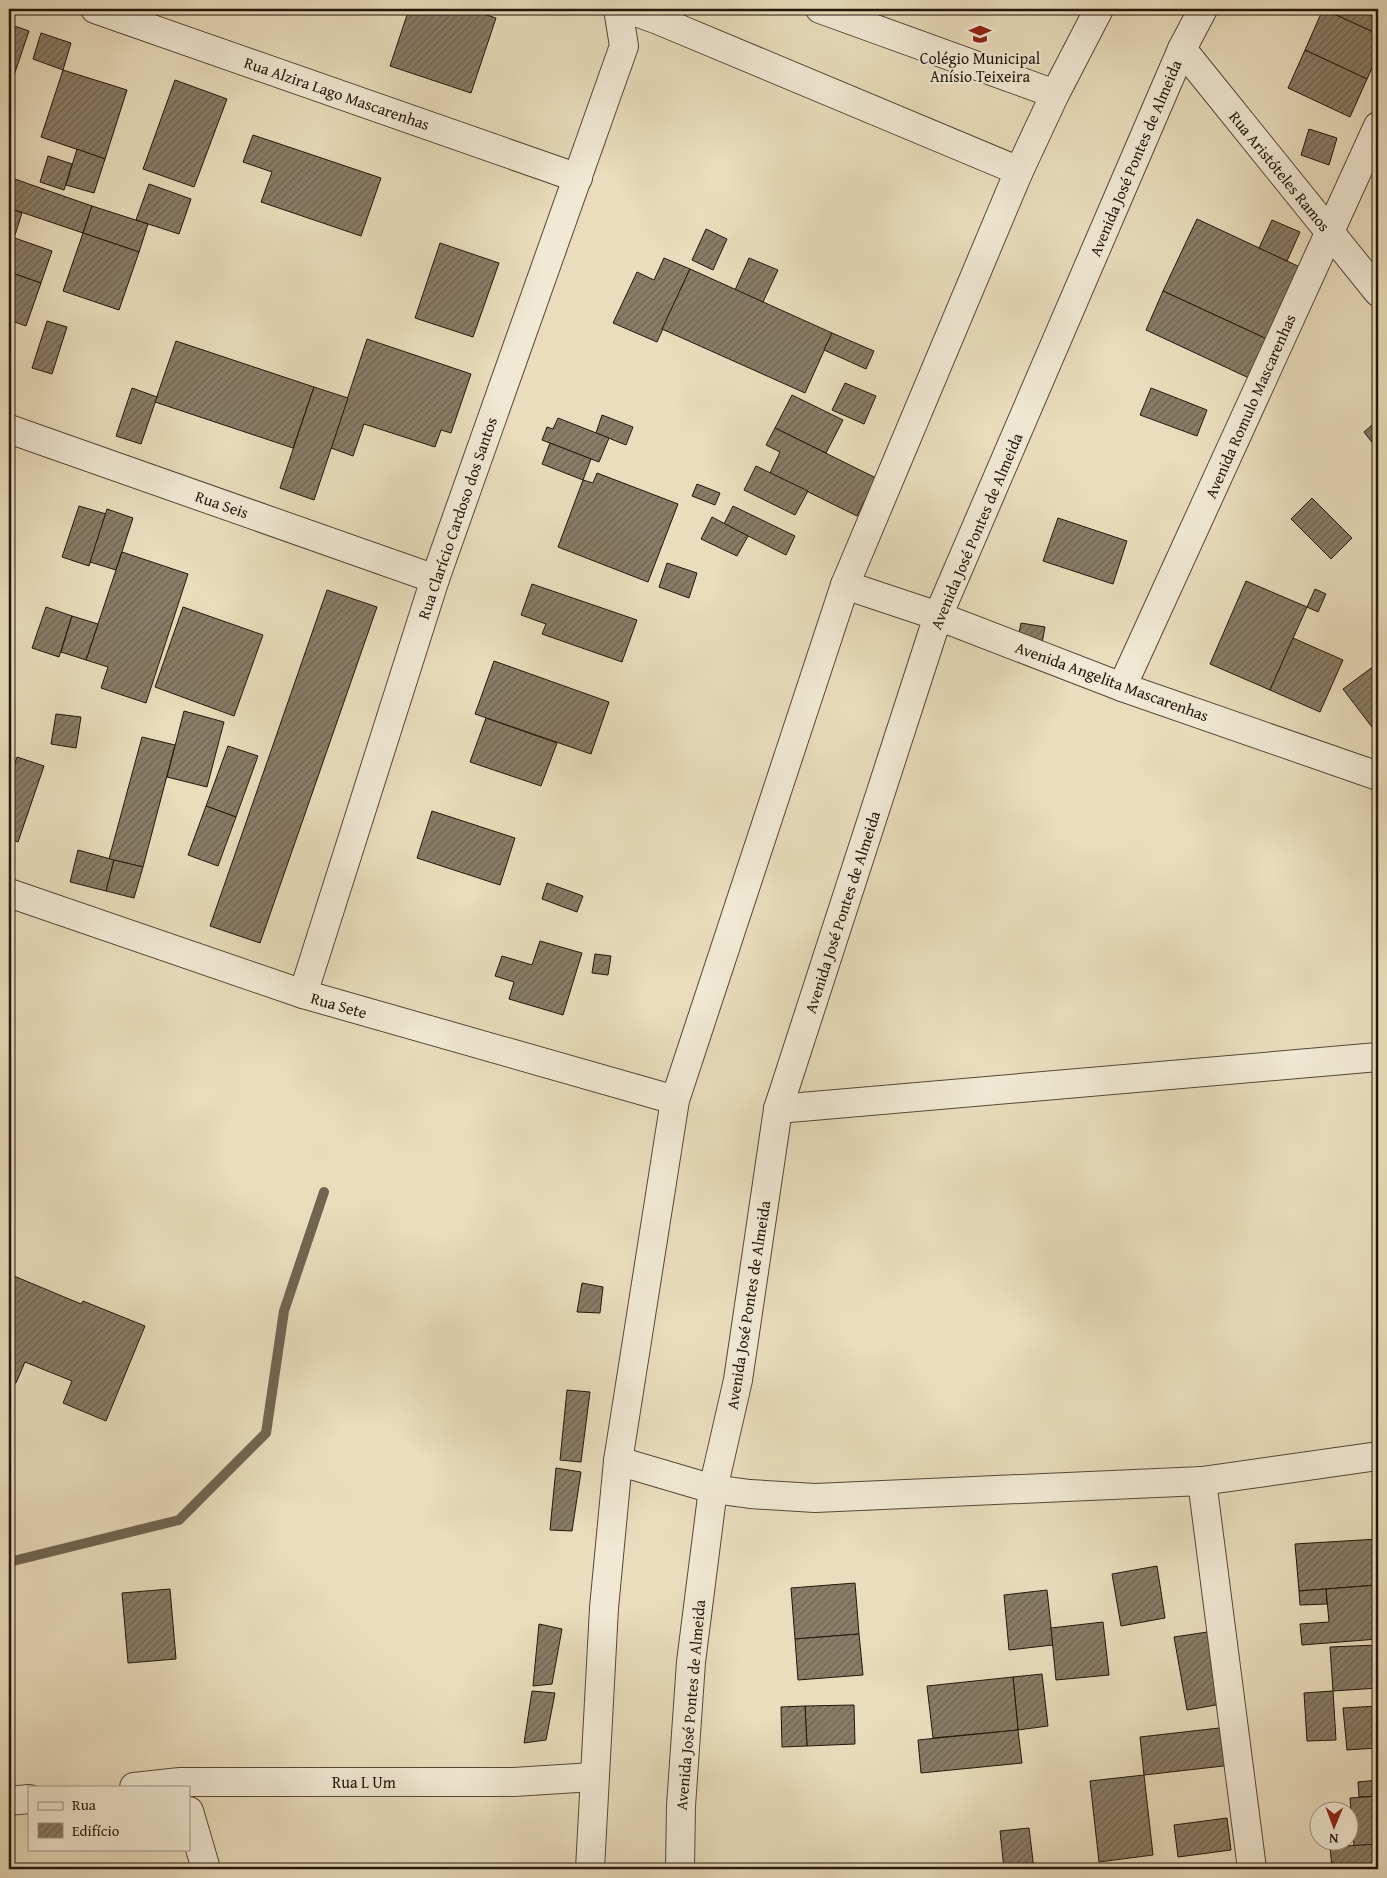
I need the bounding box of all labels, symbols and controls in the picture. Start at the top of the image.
school or university icon: Colégio Municipal Anísio Teixeira [967,21,993,47]
place label: Colégio Municipal Anísio Teixeira [920,46,1041,88]
street label: Rua Alzira Lago Mascarenhas [241,50,433,136]
street label: Avenida José Pontes de Almeida [1083,56,1188,260]
street label: Rua Aristóteles Ramos [1224,105,1336,237]
street label: Avenida Romulo Mascarenhas [1198,310,1302,502]
street label: Rua Clarício Cardoso dos Santos [411,414,503,622]
street label: Avenida José Pontes de Almeida [924,429,1029,633]
street label: Rua Seis [192,484,252,524]
street label: Avenida Angelita Mascarenhas [1012,635,1212,727]
street label: Avenida José Pontes de Almeida [798,807,886,1016]
street label: Rua Sete [308,986,370,1024]
street label: Avenida José Pontes de Almeida [720,1198,776,1411]
street label: Avenida José Pontes de Almeida [669,1598,711,1811]
street label: Rua L Um [332,1770,396,1794]
legend [28,1786,190,1850]
text: Rua [72,1794,96,1815]
north arrow [1310,1800,1360,1850]
text: Edifício [72,1820,120,1841]
text: N [1328,1829,1339,1849]

